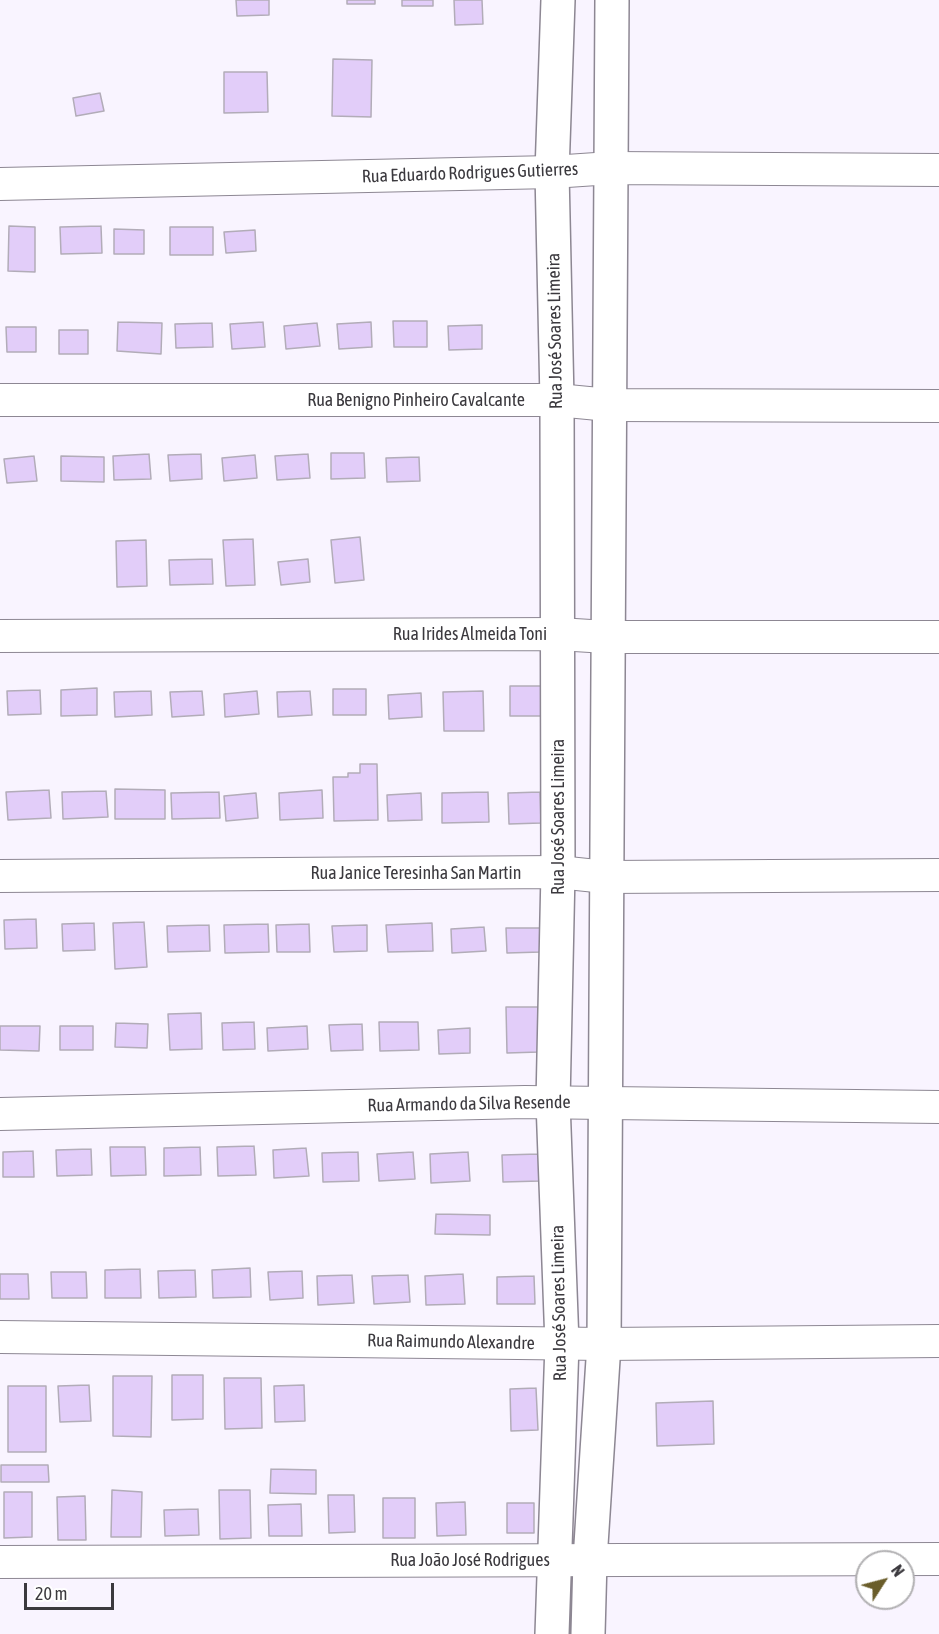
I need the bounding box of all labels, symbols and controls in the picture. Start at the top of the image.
street label: Rua Eduardo Rodrigues Gutierres [362,158,578,188]
street label: Rua José Soares Limeira [543,253,567,409]
street label: Rua Benigno Pinheiro Cavalcante [307,389,525,411]
street label: Rua Irides Almeida Toni [393,623,547,645]
street label: Rua José Soares Limeira [547,739,569,895]
street label: Rua Janice Teresinha San Martin [311,862,521,884]
street label: Rua Armando da Silva Resende [367,1091,571,1117]
street label: Rua José Soares Limeira [547,1225,571,1381]
street label: Rua Raimundo Alexandre [367,1330,535,1354]
street label: Rua João José Rodrigues [390,1549,550,1571]
north arrow [855,1550,915,1610]
text: N [888,1561,908,1580]
scale bar [27,1571,117,1609]
text: 20 m [35,1583,67,1604]

